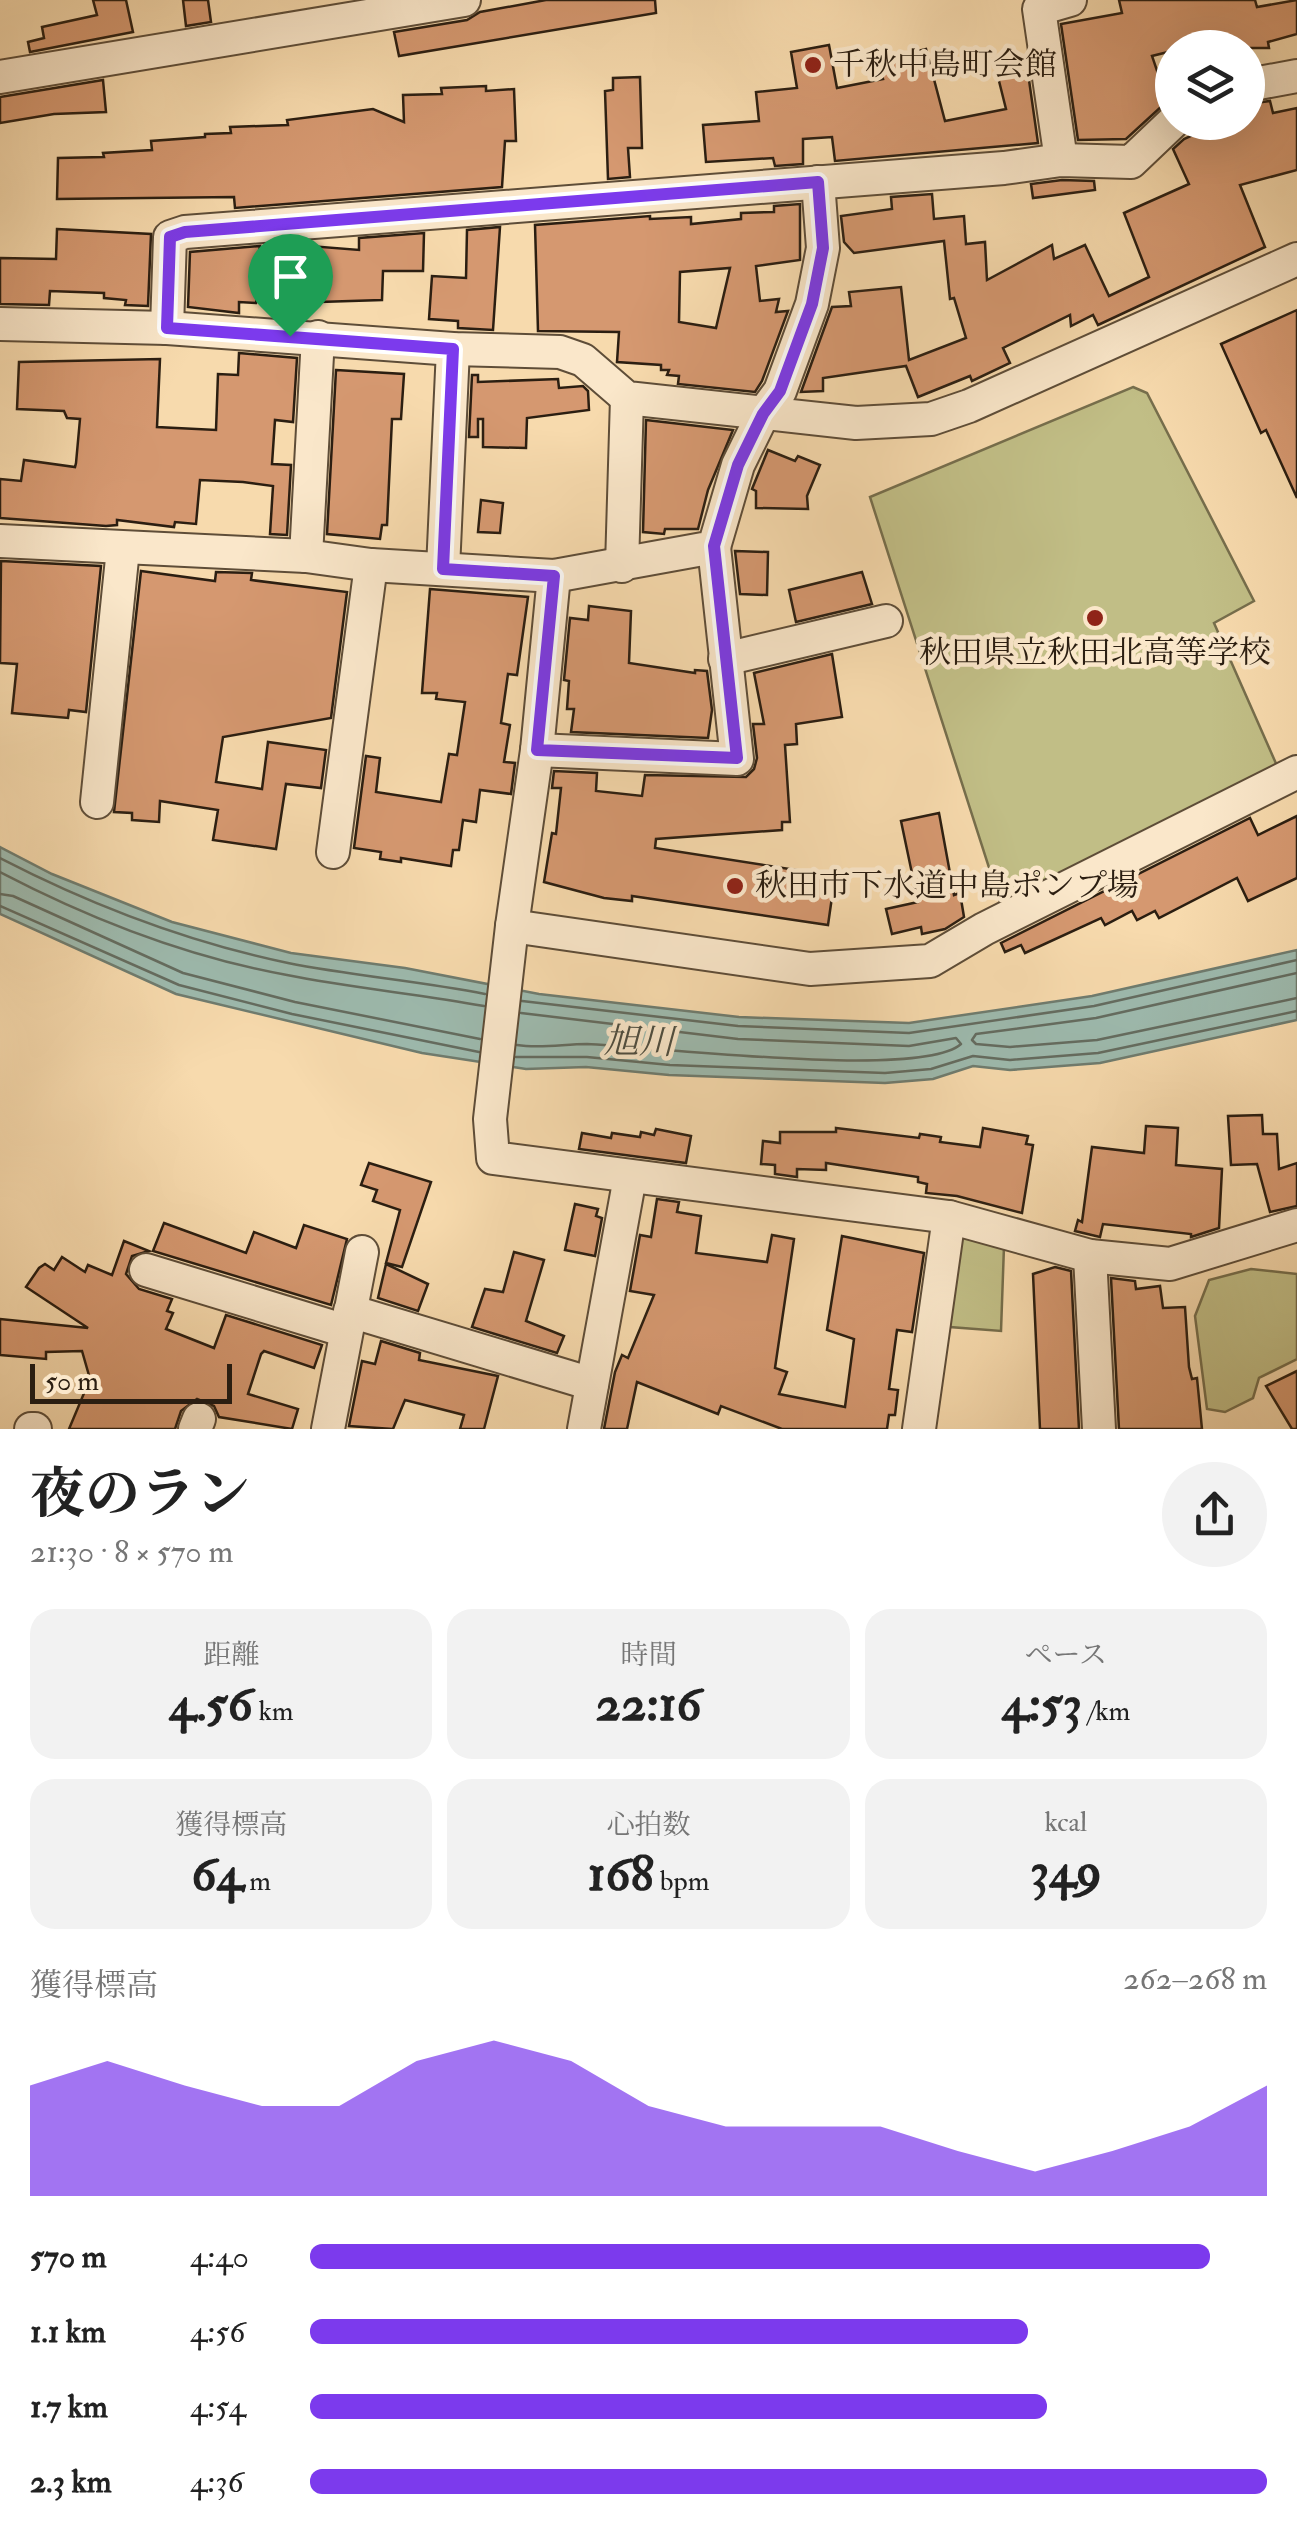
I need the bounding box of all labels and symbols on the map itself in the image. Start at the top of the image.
place label: 千秋中島町会館 [833,45,1057,85]
marker: 千秋中島町会館 [802,54,824,76]
pin [248,234,333,337]
marker: 秋田県立秋田北高等学校 [1084,607,1106,629]
place label: 秋田県立秋田北高等学校 [919,633,1271,673]
place label: 秋田市下水道中島ポンプ場 [755,866,1139,906]
marker: 秋田市下水道中島ポンプ場 [724,875,746,897]
water label: 旭川 [604,1019,678,1065]
scale bar [30,1359,232,1404]

